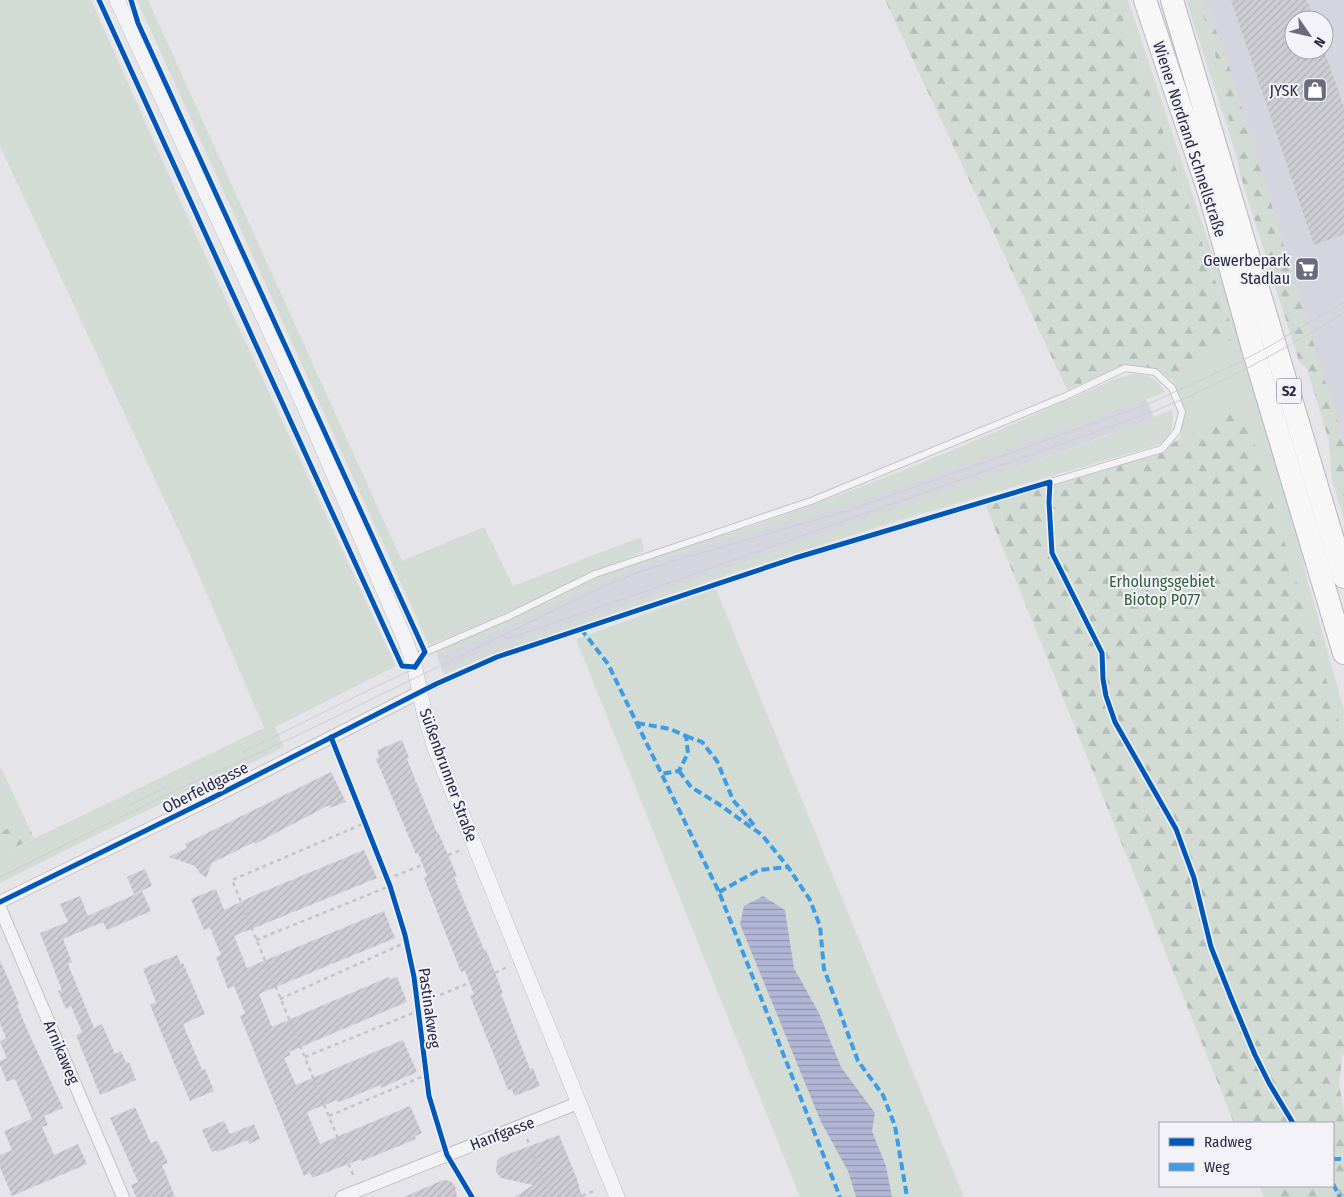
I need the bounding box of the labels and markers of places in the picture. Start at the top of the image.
shop icon: JYSK [1302,77,1328,103]
place label: JYSK [1270,81,1299,100]
place label: Gewerbepark Stadlau [1203,251,1291,288]
supermarket icon: Gewerbepark Stadlau [1294,256,1320,282]

